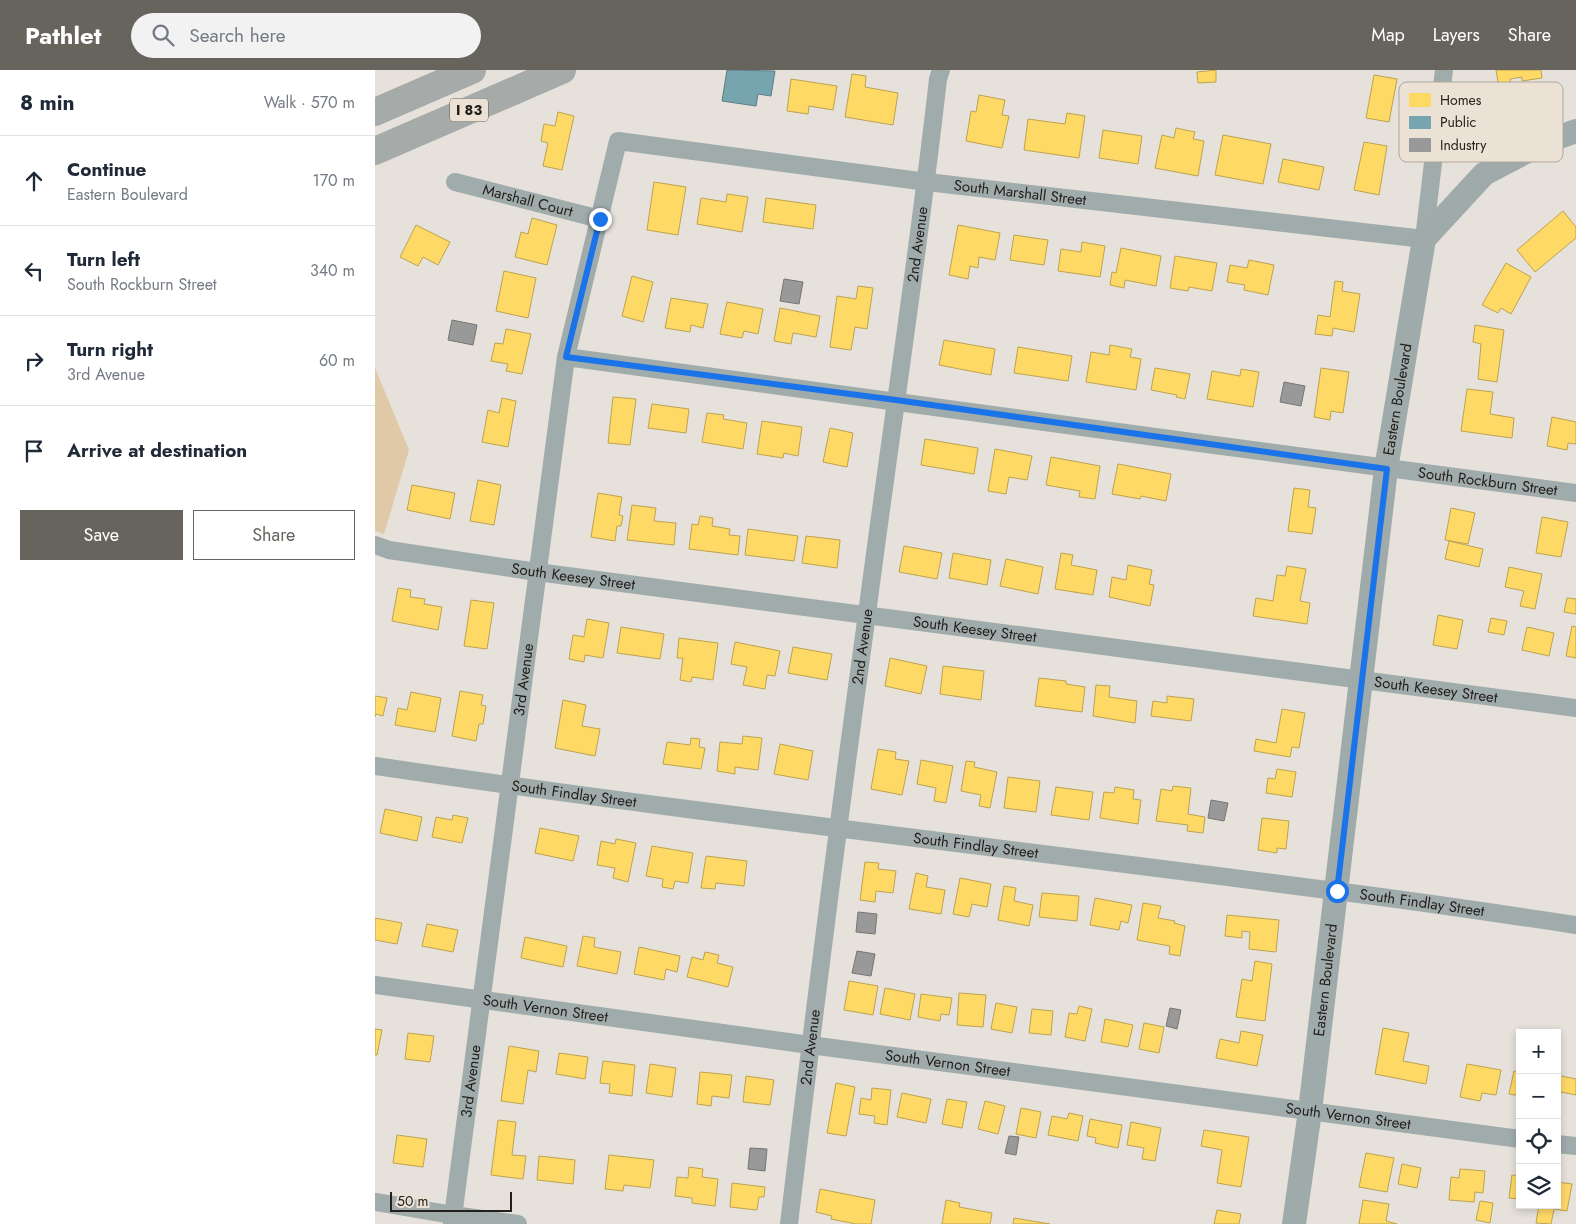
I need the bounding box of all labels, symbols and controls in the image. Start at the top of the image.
search box [131,13,481,58]
text: Pathlet [25,18,101,53]
icon: search [149,21,177,49]
text: Search here [189,22,285,49]
text: Map [1371,22,1405,48]
text: Layers [1433,22,1480,48]
text: Share [1508,22,1551,48]
legend [1399,82,1563,162]
text: 8 min [20,88,75,118]
text: Homes [1440,90,1482,110]
text: Walk · 570 m [264,91,355,114]
road number: I 83 [450,98,488,122]
text: Public [1440,112,1476,132]
text: Industry [1440,135,1487,155]
text: Continue [67,156,146,183]
icon: ahead [20,167,48,195]
text: 170 m [313,169,355,192]
street label: South Marshall Street [953,174,1088,211]
street label: Marshall Court [480,178,575,223]
text: Eastern Boulevard [67,183,188,206]
street label: 2nd Avenue [902,205,933,284]
route end [589,208,612,231]
text: Turn left [67,246,140,273]
icon: left [20,257,48,285]
text: 340 m [310,259,355,282]
text: South Rockburn Street [67,273,217,296]
text: Turn right [67,336,153,363]
street label: Eastern Boulevard [1377,342,1418,457]
icon: right [20,347,48,375]
text: 60 m [319,349,355,372]
text: 3rd Avenue [67,363,145,386]
icon: arrive [20,437,48,465]
text: Arrive at destination [67,437,247,464]
street label: South Rockburn Street [1416,462,1559,502]
button: Save [20,510,183,560]
button: Share [193,510,355,560]
street label: South Keesey Street [510,557,637,596]
street label: 2nd Avenue [846,607,879,686]
street label: South Keesey Street [912,610,1038,648]
street label: 3rd Avenue [508,642,539,717]
street label: South Keesey Street [1373,671,1499,709]
street label: South Findlay Street [510,775,638,813]
street label: South Findlay Street [912,827,1040,864]
route start [1326,880,1349,903]
street label: South Findlay Street [1358,883,1486,922]
street label: Eastern Boulevard [1308,922,1343,1038]
street label: South Vernon Street [481,989,610,1028]
street label: 2nd Avenue [795,1008,826,1086]
map controls [1516,1029,1561,1209]
button: + [1516,1029,1561,1074]
street label: 3rd Avenue [455,1043,486,1119]
street label: South Vernon Street [884,1044,1012,1082]
button: − [1516,1074,1561,1119]
street label: South Vernon Street [1284,1097,1413,1135]
button: locate [1516,1119,1561,1164]
button: layers [1516,1164,1561,1209]
scale bar [390,1189,513,1212]
text: 50 m [397,1191,428,1211]

